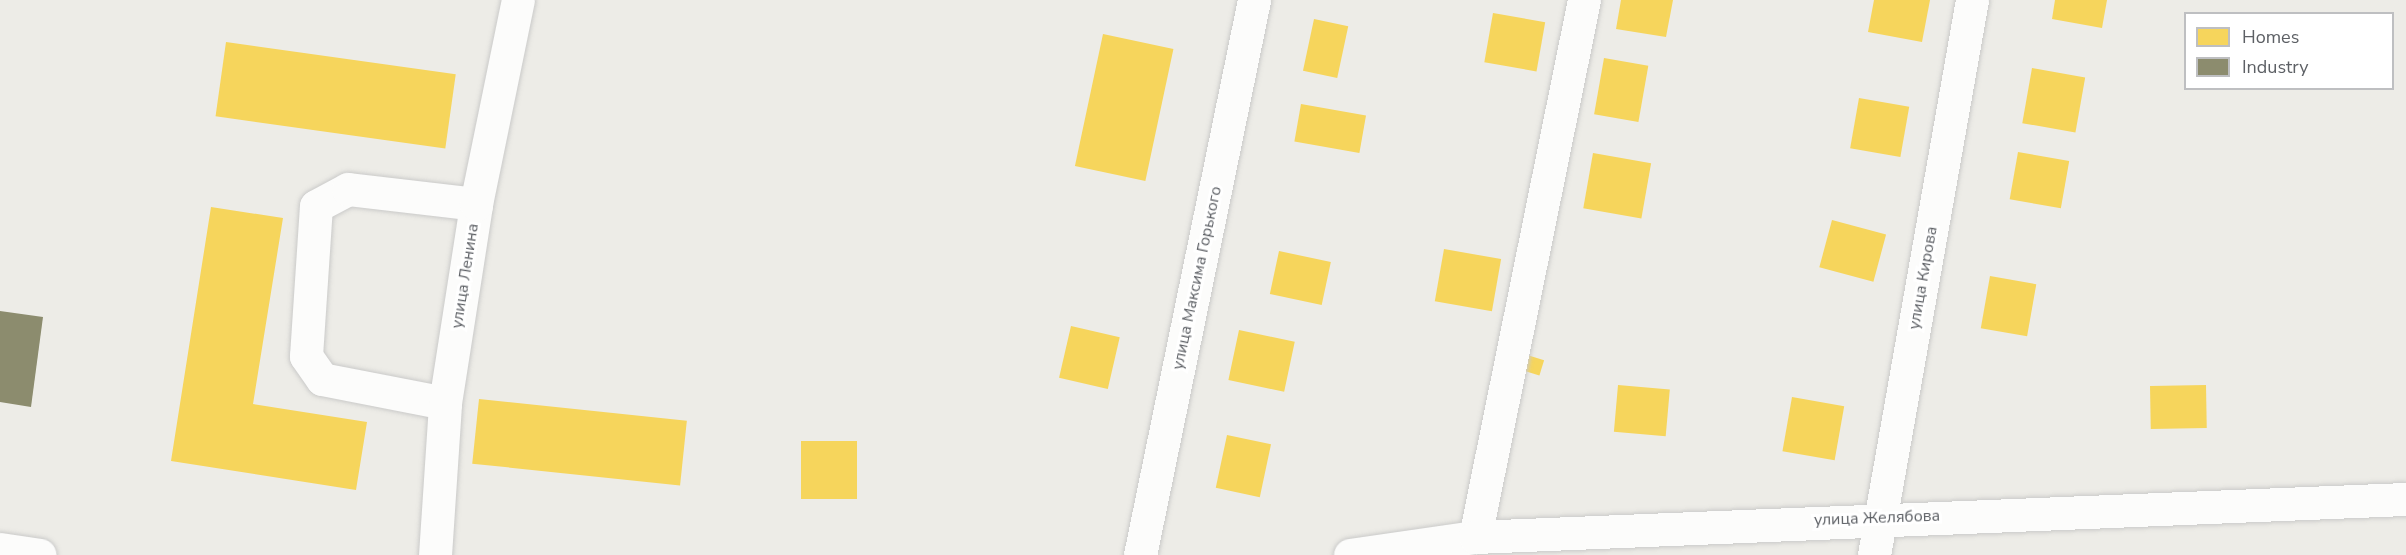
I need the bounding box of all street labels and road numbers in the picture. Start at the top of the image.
street label: улица Максима Горького [1168,185,1226,371]
street label: улица Ленина [447,222,483,330]
street label: улица Кирова [1904,225,1942,331]
street label: улица Желябова [1814,506,1940,530]

